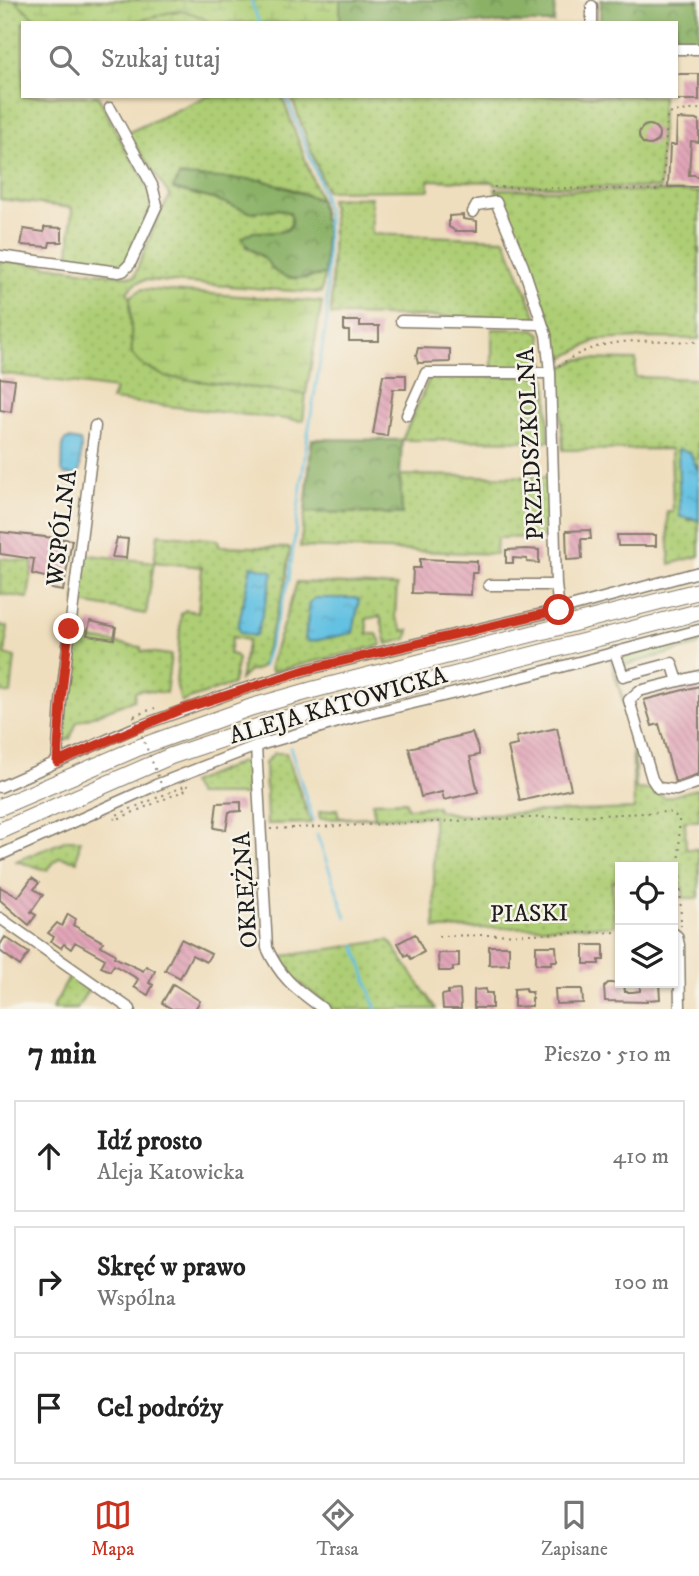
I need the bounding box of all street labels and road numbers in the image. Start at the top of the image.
street label: PRZEDSZKOLNA [511,346,551,541]
street label: WSPÓLNA [39,467,84,589]
street label: ALEJA KATOWICKA [226,660,451,751]
street label: OKRĘŻNA [226,830,265,949]
street label: PIASKI [490,898,569,930]

